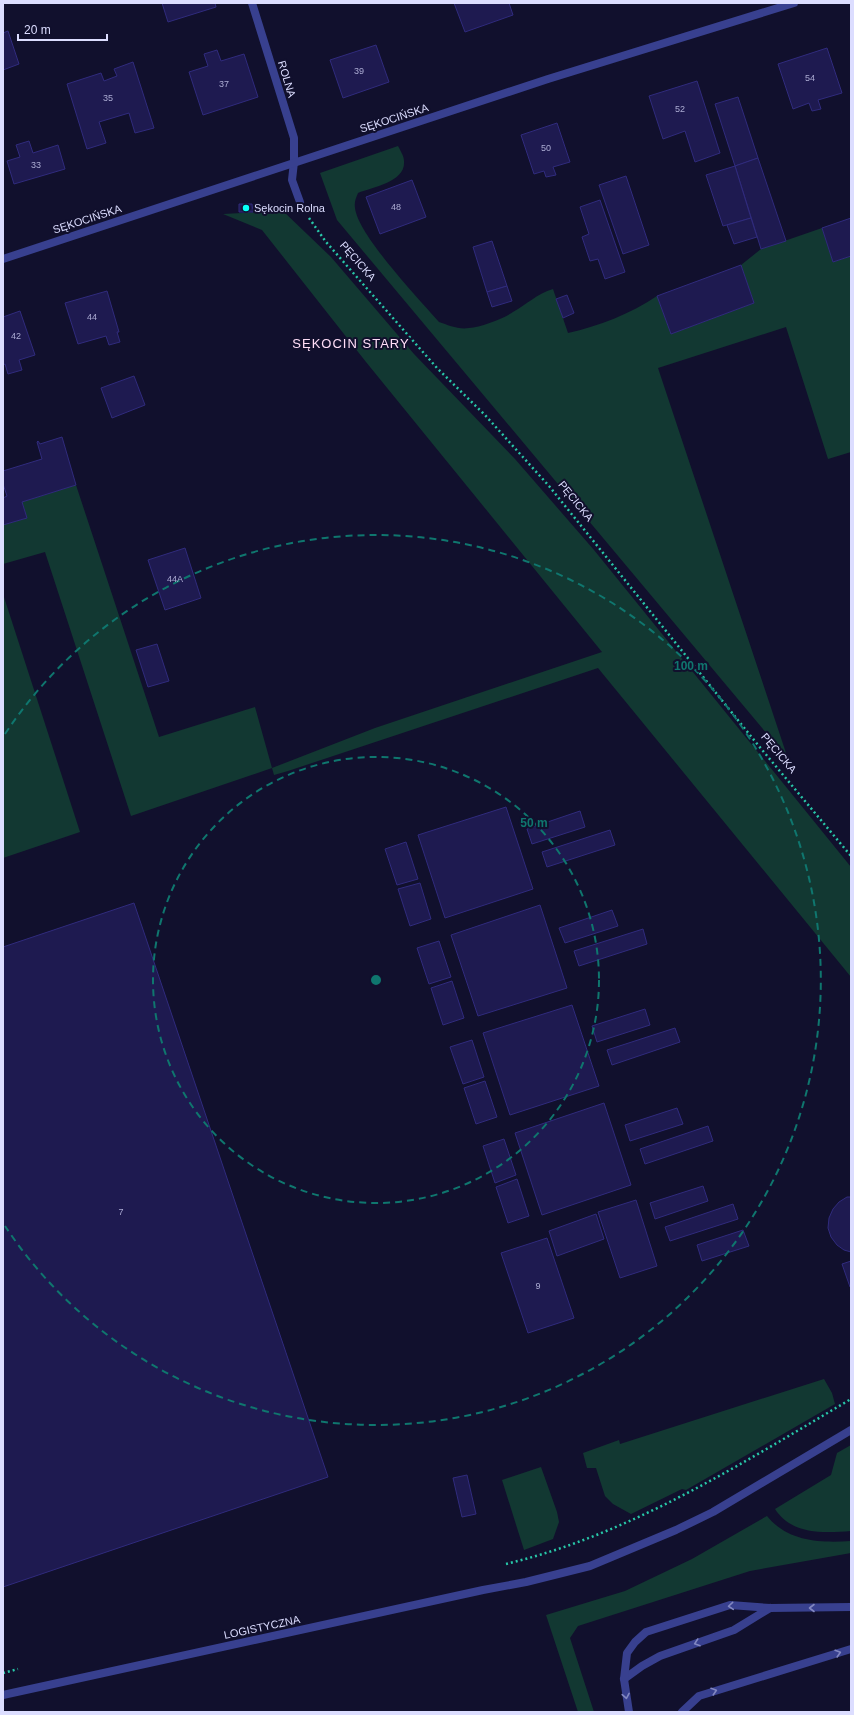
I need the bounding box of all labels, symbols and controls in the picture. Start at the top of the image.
scale bar [18,16,107,42]
text: 20 m [24,23,51,37]
street label: ROLNA [276,59,298,100]
house number: 39 [354,66,364,76]
house number: 54 [805,73,815,83]
house number: 37 [219,79,229,89]
house number: 35 [103,93,113,103]
street label: SĘKOCIŃSKA [358,101,430,135]
house number: 52 [675,104,685,114]
house number: 50 [541,143,551,153]
house number: 33 [31,160,41,170]
street label: SĘKOCIŃSKA [51,202,123,236]
place label: Sękocin Rolna [254,202,326,214]
house number: 48 [391,202,401,212]
marker: Sękocin Rolna [241,203,251,213]
street label: PĘCICKA [338,239,379,284]
house number: 44 [87,312,97,322]
house number: 42 [11,331,21,341]
district label: SĘKOCIN STARY [292,336,410,351]
street label: PĘCICKA [556,478,596,524]
house number: 44A [167,574,183,584]
text: 100 m [674,659,708,673]
street label: PĘCICKA [759,731,800,776]
text: 50 m [520,816,548,830]
centre of rings [369,973,383,987]
house number: 7 [118,1207,124,1217]
house number: 9 [535,1281,541,1291]
one-way arrow [728,1601,734,1610]
one-way arrow [809,1604,815,1612]
street label: LOGISTYCZNA [223,1613,302,1641]
one-way arrow [694,1638,701,1647]
one-way arrow [834,1649,841,1658]
one-way arrow [710,1688,717,1696]
one-way arrow [621,1692,630,1699]

